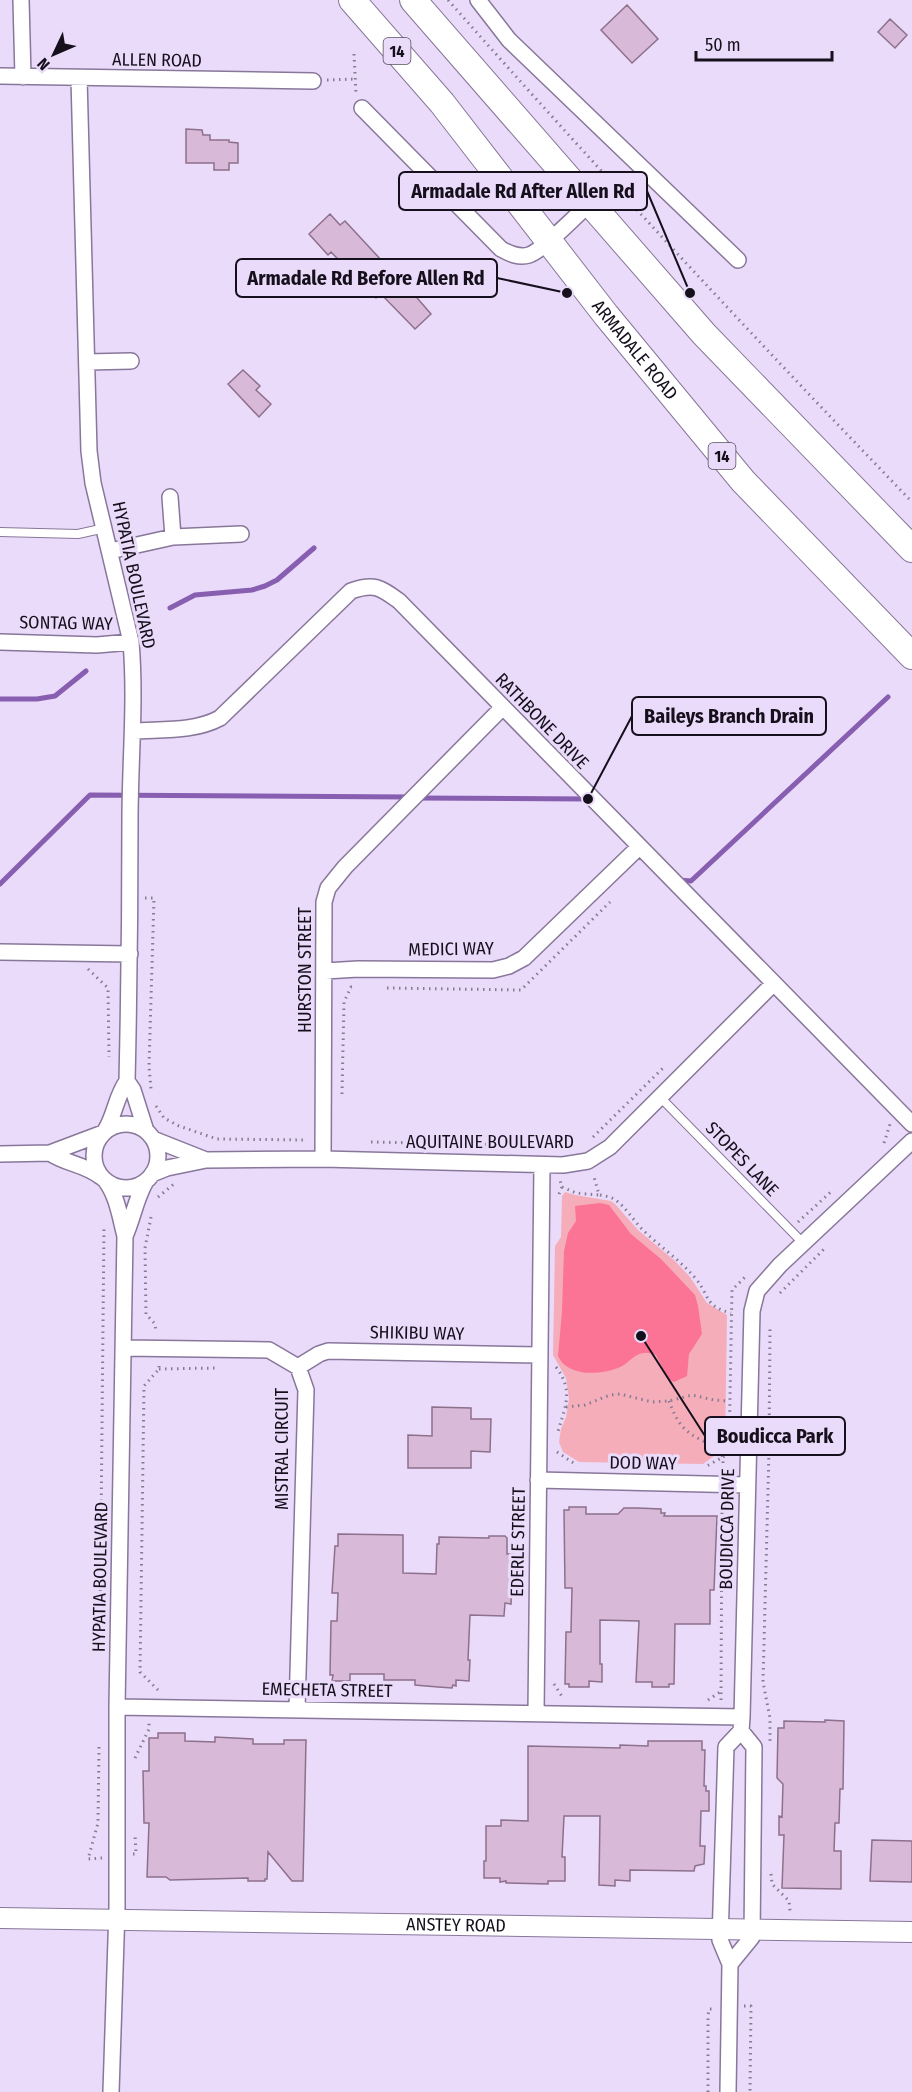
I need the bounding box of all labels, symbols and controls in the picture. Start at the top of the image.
north arrow [24,24,84,84]
scale bar [696,24,832,62]
text: 50 m [705,34,741,56]
road number: 14 [384,38,410,64]
street label: ALLEN ROAD [112,48,202,72]
text: N [33,54,54,74]
callout: Armadale Rd After Allen Rd [399,172,647,210]
text: Armadale Rd After Allen Rd [410,179,635,203]
callout: Armadale Rd Before Allen Rd [236,259,497,297]
text: Armadale Rd Before Allen Rd [246,266,485,290]
street label: ARMADALE ROAD [587,295,682,404]
road number: 14 [708,443,736,469]
street label: HYPATIA BOULEVARD [108,499,160,651]
street label: SONTAG WAY [19,611,113,635]
street label: RATHBONE DRIVE [491,668,593,774]
callout: Baileys Branch Drain [632,697,826,735]
text: Baileys Branch Drain [644,704,814,728]
street label: HURSTON STREET [294,906,316,1033]
street label: MEDICI WAY [408,937,494,961]
street label: STOPES LANE [701,1117,783,1201]
street label: AQUITAINE BOULEVARD [406,1131,574,1153]
street label: SHIKIBU WAY [370,1321,464,1345]
street label: MISTRAL CIRCUIT [271,1387,293,1510]
callout: Boudicca Park [705,1417,845,1455]
text: Boudicca Park [717,1424,834,1448]
street label: DOD WAY [609,1451,677,1475]
street label: BOUDICCA DRIVE [715,1468,739,1590]
street label: EDERLE STREET [506,1486,530,1597]
street label: HYPATIA BOULEVARD [88,1502,112,1652]
street label: EMECHETA STREET [261,1678,393,1702]
street label: ANSTEY ROAD [406,1913,506,1937]

